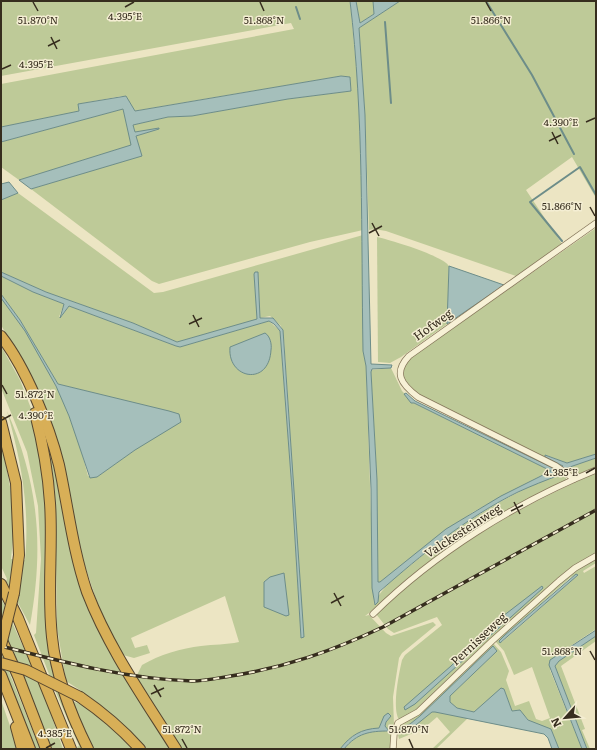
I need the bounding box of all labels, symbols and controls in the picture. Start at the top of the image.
text: 4.395°E [108,8,142,23]
text: 51.870°N [18,12,58,27]
text: 51.868°N [244,12,284,27]
text: 51.866°N [471,12,511,27]
text: 4.395°E [19,56,53,71]
text: 4.390°E [544,114,578,129]
text: 51.866°N [542,198,582,213]
street label: Hofweg [409,304,456,345]
text: 51.872°N [15,386,55,401]
text: 4.390°E [19,407,53,422]
text: 4.385°E [544,464,578,479]
street label: Valckesteinweg [420,498,505,562]
street label: Pernisseweg [446,607,511,669]
text: 51.868°N [542,643,582,658]
north arrow [545,698,585,738]
text: N [546,715,564,731]
text: 51.872°N [162,721,202,736]
text: 51.870°N [389,721,429,736]
text: 4.385°E [38,725,72,740]

